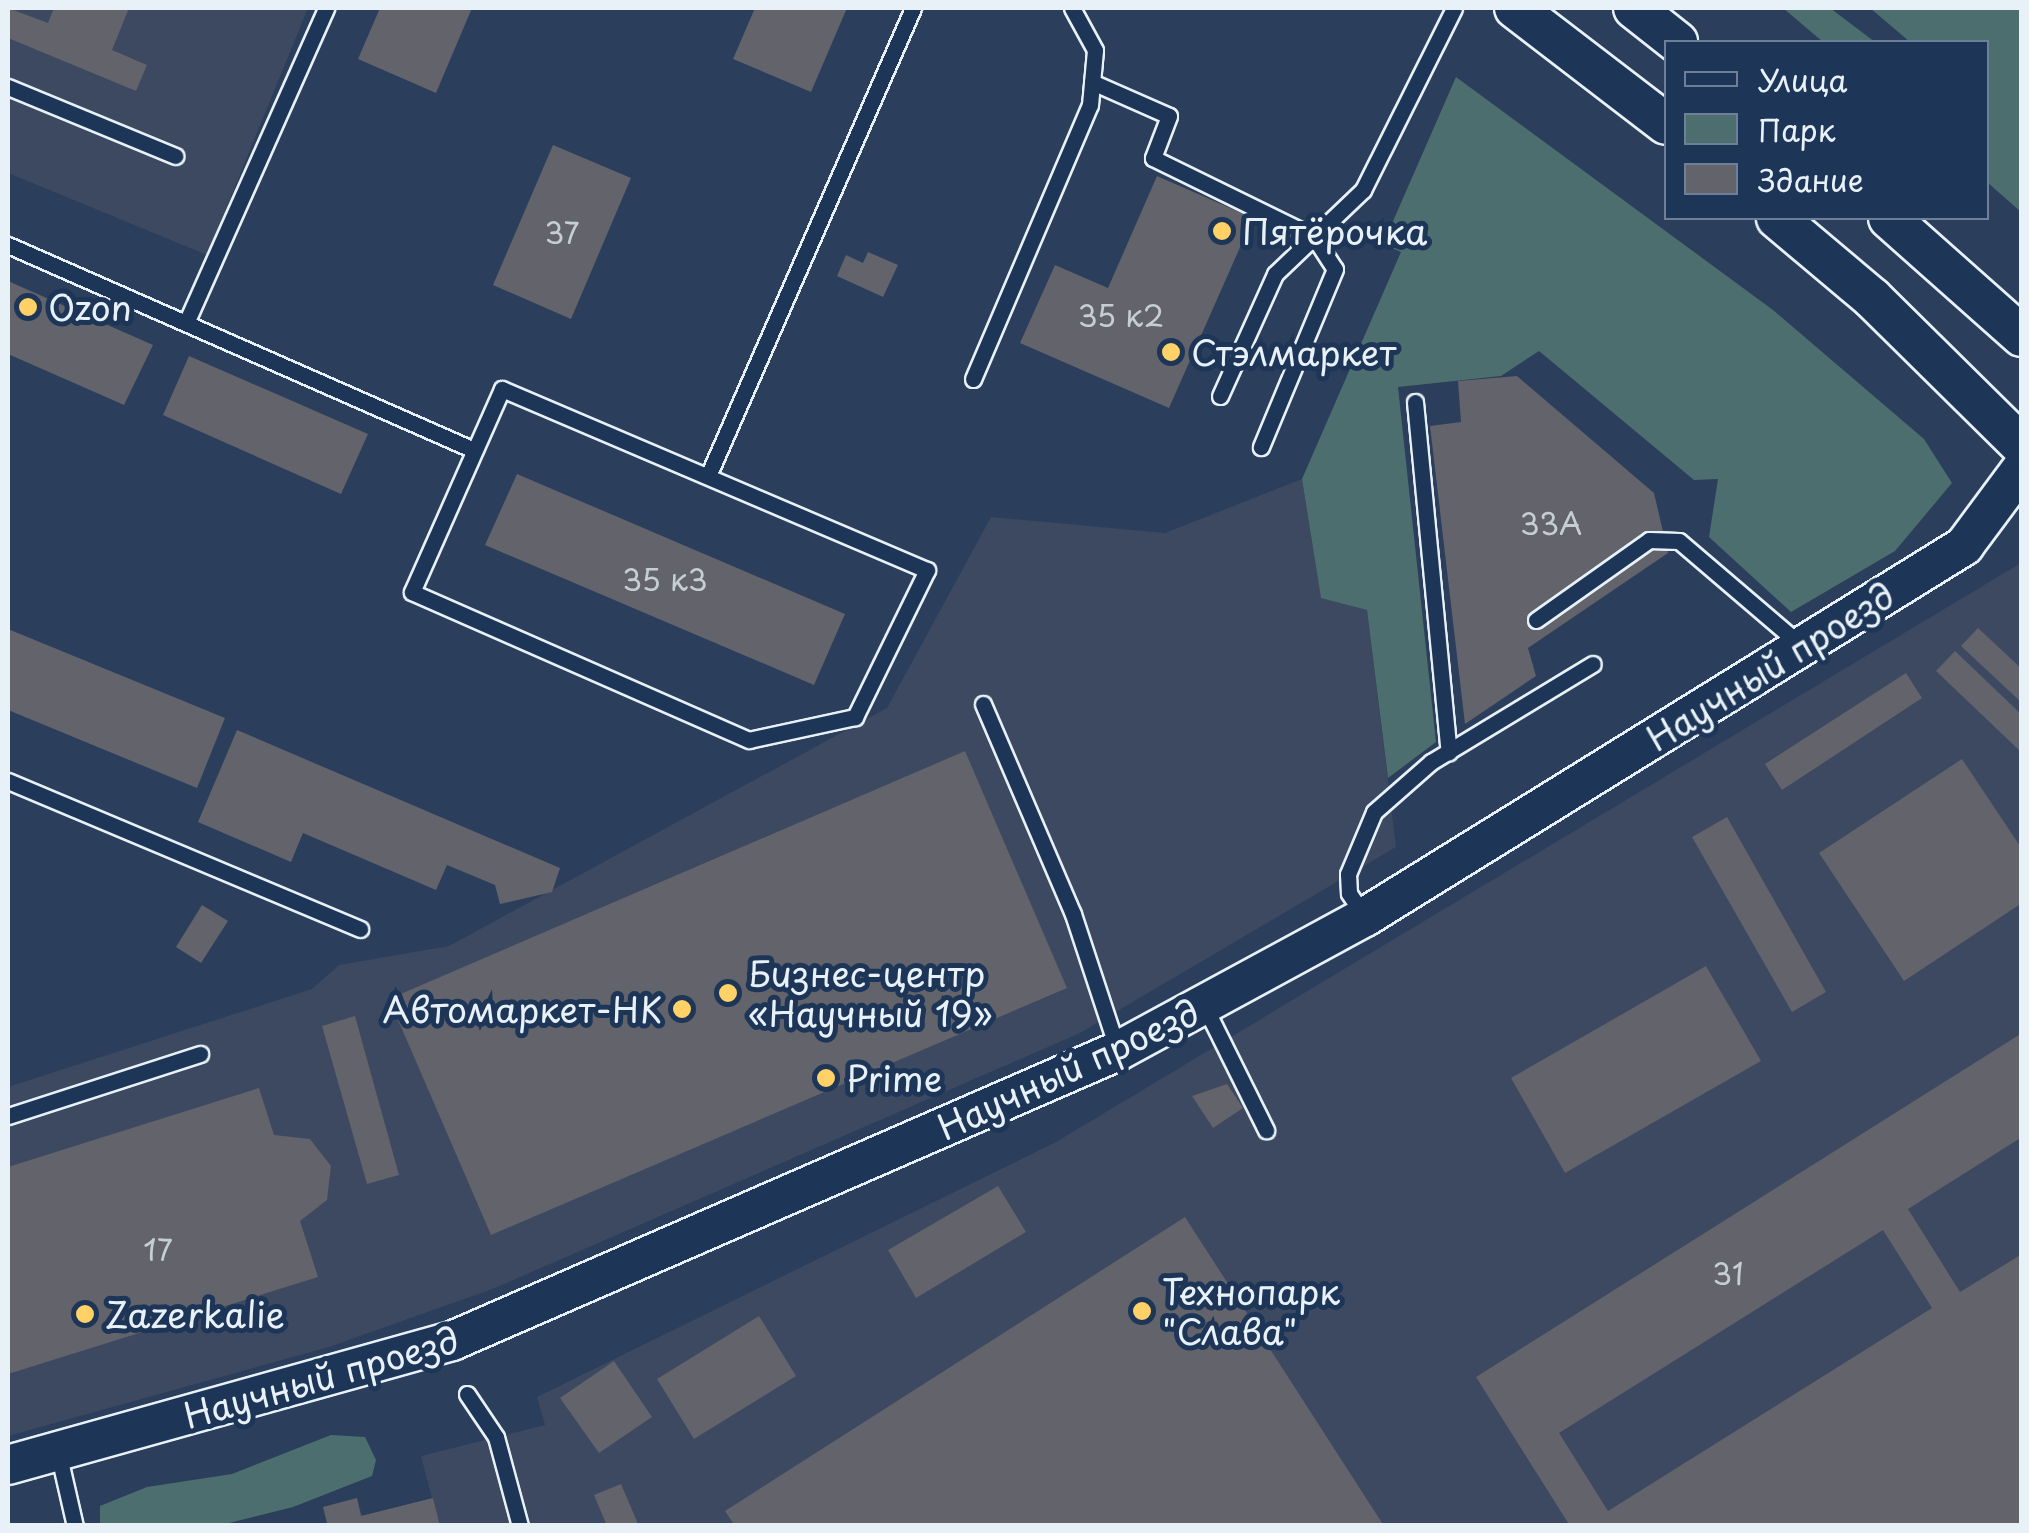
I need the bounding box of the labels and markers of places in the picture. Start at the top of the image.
place label: Пятёрочка [1242,210,1427,252]
marker: Пятёрочка [1211,220,1233,242]
place label: Ozon [48,286,132,328]
marker: Ozon [17,296,39,318]
place label: Стэлмаркет [1191,331,1396,373]
marker: Стэлмаркет [1160,341,1182,363]
place label: Бизнес-центр «Научный 19» [748,952,992,1034]
marker: Бизнес-центр «Научный 19» [717,982,739,1004]
place label: Автомаркет-НК [382,988,662,1030]
marker: Автомаркет-НК [671,998,693,1020]
place label: Prime [846,1057,942,1099]
marker: Prime [815,1067,837,1089]
place label: Технопарк "Слава" [1162,1270,1340,1352]
place label: Zazerkalie [105,1293,285,1335]
marker: Технопарк "Слава" [1131,1300,1153,1322]
marker: Zazerkalie [74,1303,96,1325]

